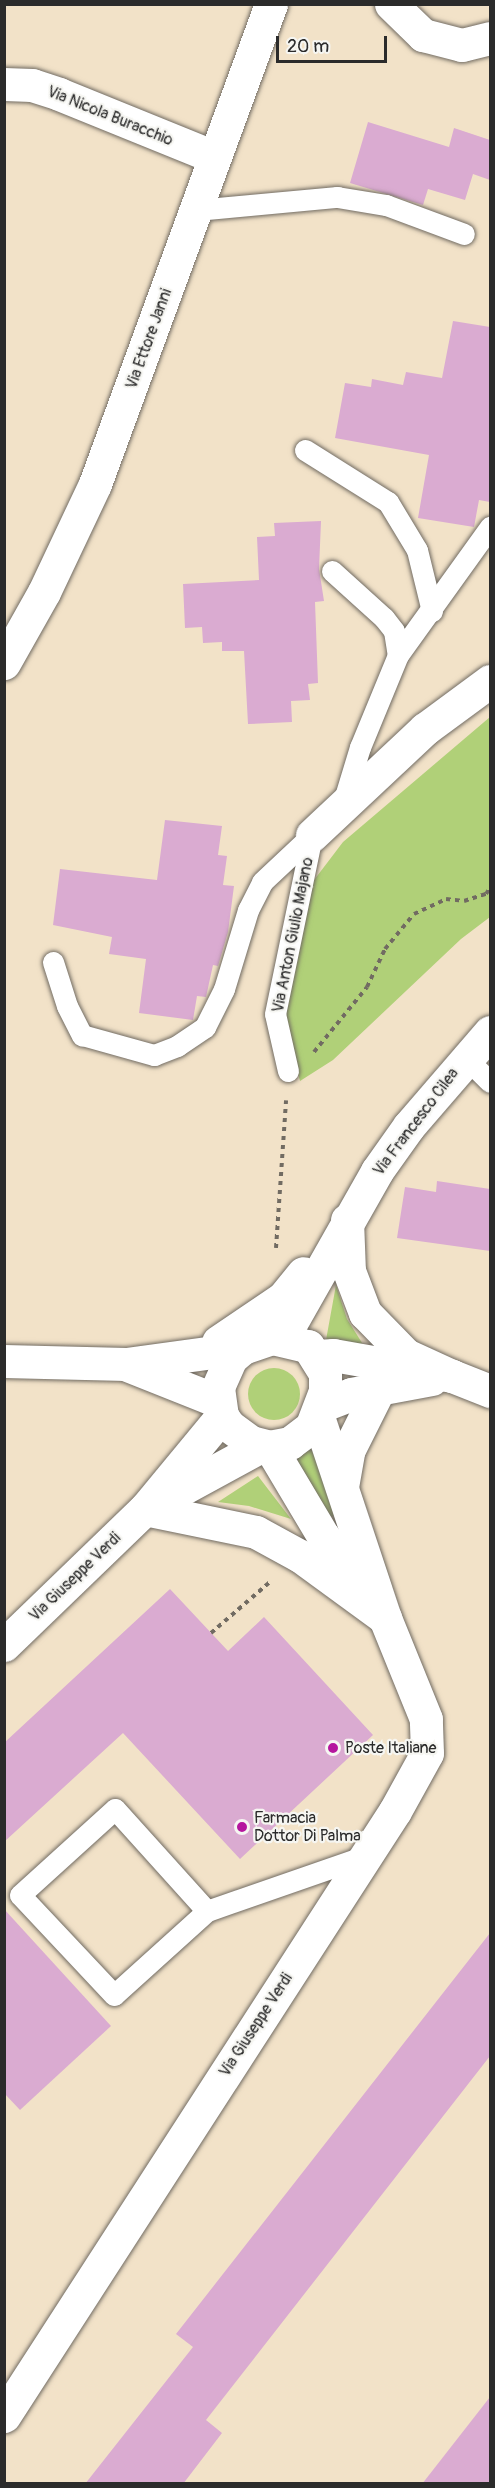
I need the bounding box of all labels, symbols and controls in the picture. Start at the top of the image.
scale bar [279,24,390,62]
text: 20 m [287,35,329,58]
street label: Via Nicola Buracchio [44,82,176,150]
street label: Via Ettore Janni [122,286,176,392]
street label: Via Anton Giulio Majano [269,856,317,1014]
street label: Via Francesco Cilea [369,1064,463,1180]
street label: Via Giuseppe Verdi [25,1528,125,1626]
place label: Poste Italiane [345,1738,436,1758]
marker: Poste Italiane [326,1741,340,1755]
place label: Farmacia Dottor Di Palma [254,1808,361,1846]
marker: Farmacia Dottor Di Palma [235,1820,249,1834]
street label: Via Giuseppe Verdi [215,1969,297,2081]

